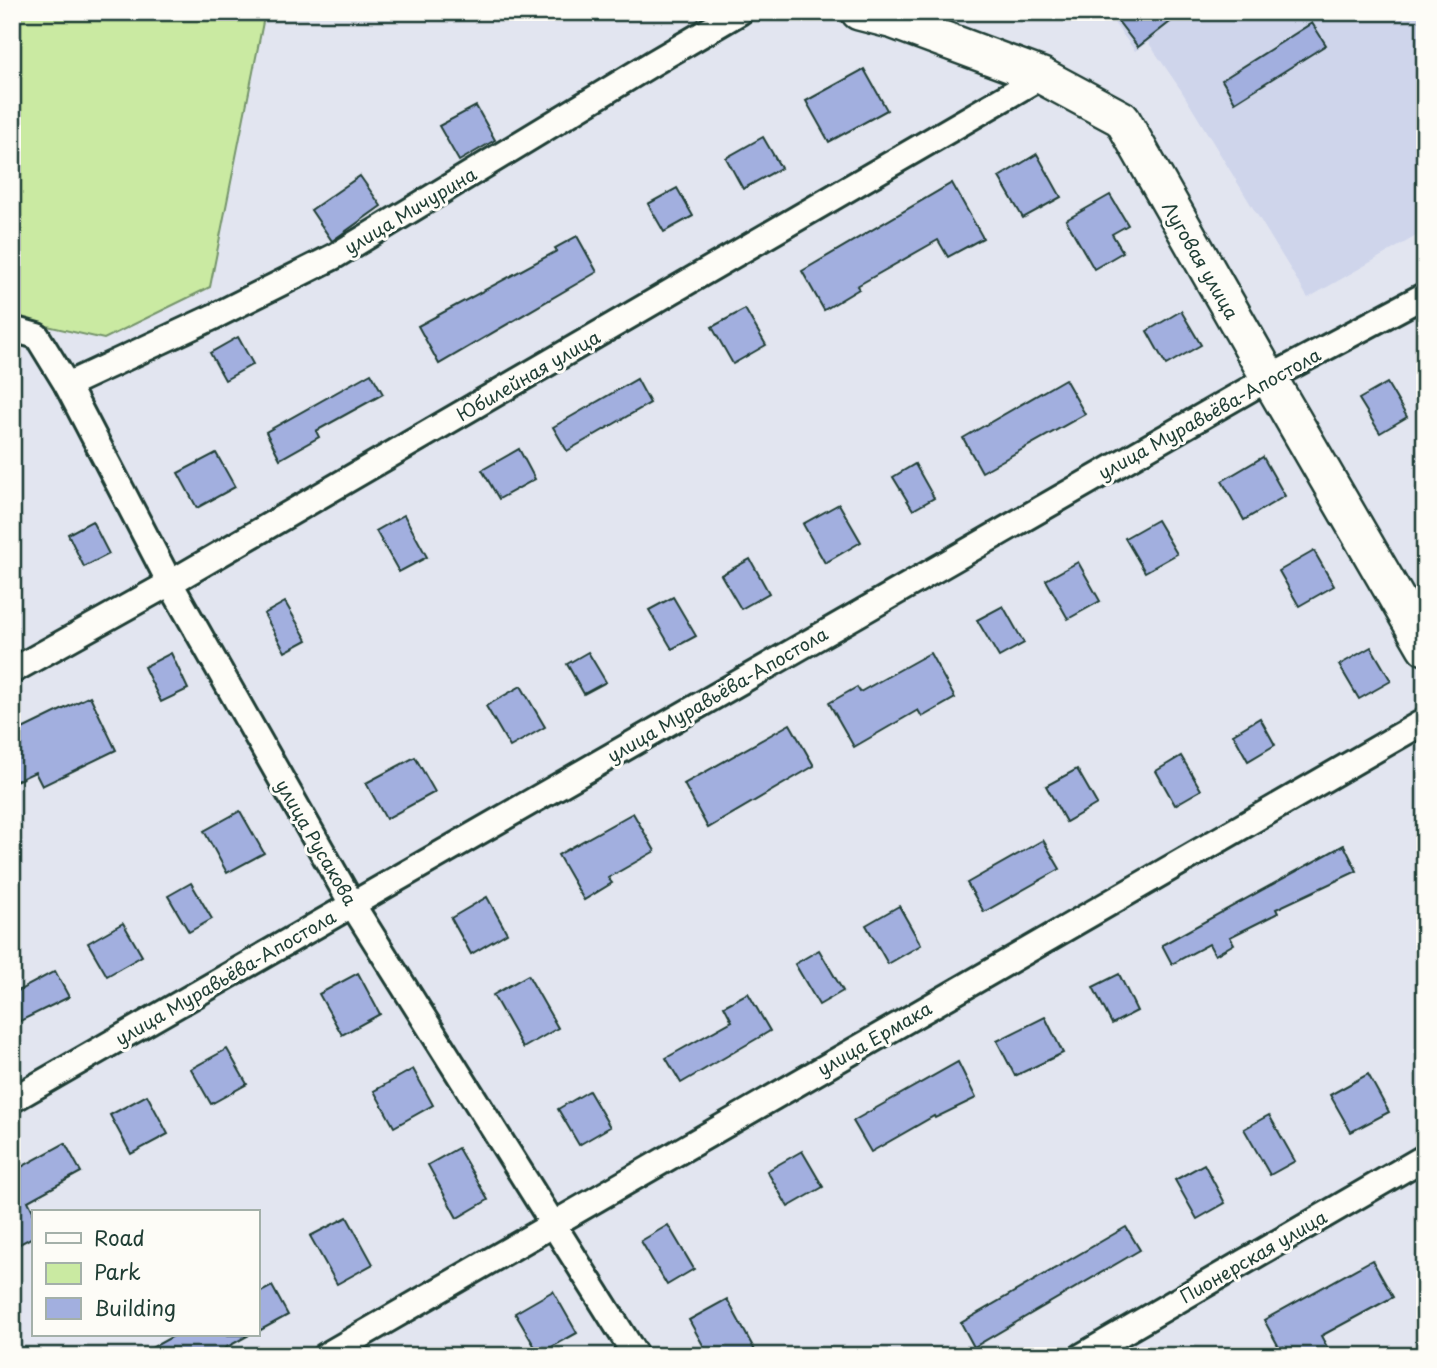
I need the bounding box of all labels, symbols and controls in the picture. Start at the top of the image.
street label: улица Мичурина [339,159,482,260]
street label: Луговая улица [1156,196,1246,325]
street label: Юбилейная улица [451,323,605,427]
street label: улица Муравьёва-Апостола [1093,340,1326,486]
street label: улица Муравьёва-Апостола [602,619,833,768]
street label: улица Русакова [270,774,365,911]
street label: улица Муравьёва-Апостола [110,902,341,1051]
street label: улица Ермака [812,994,937,1082]
street label: Пионерская улица [1175,1203,1332,1309]
legend [32,1210,259,1336]
text: Road [94,1221,145,1253]
text: Park [94,1255,141,1287]
text: Building [94,1291,176,1323]

